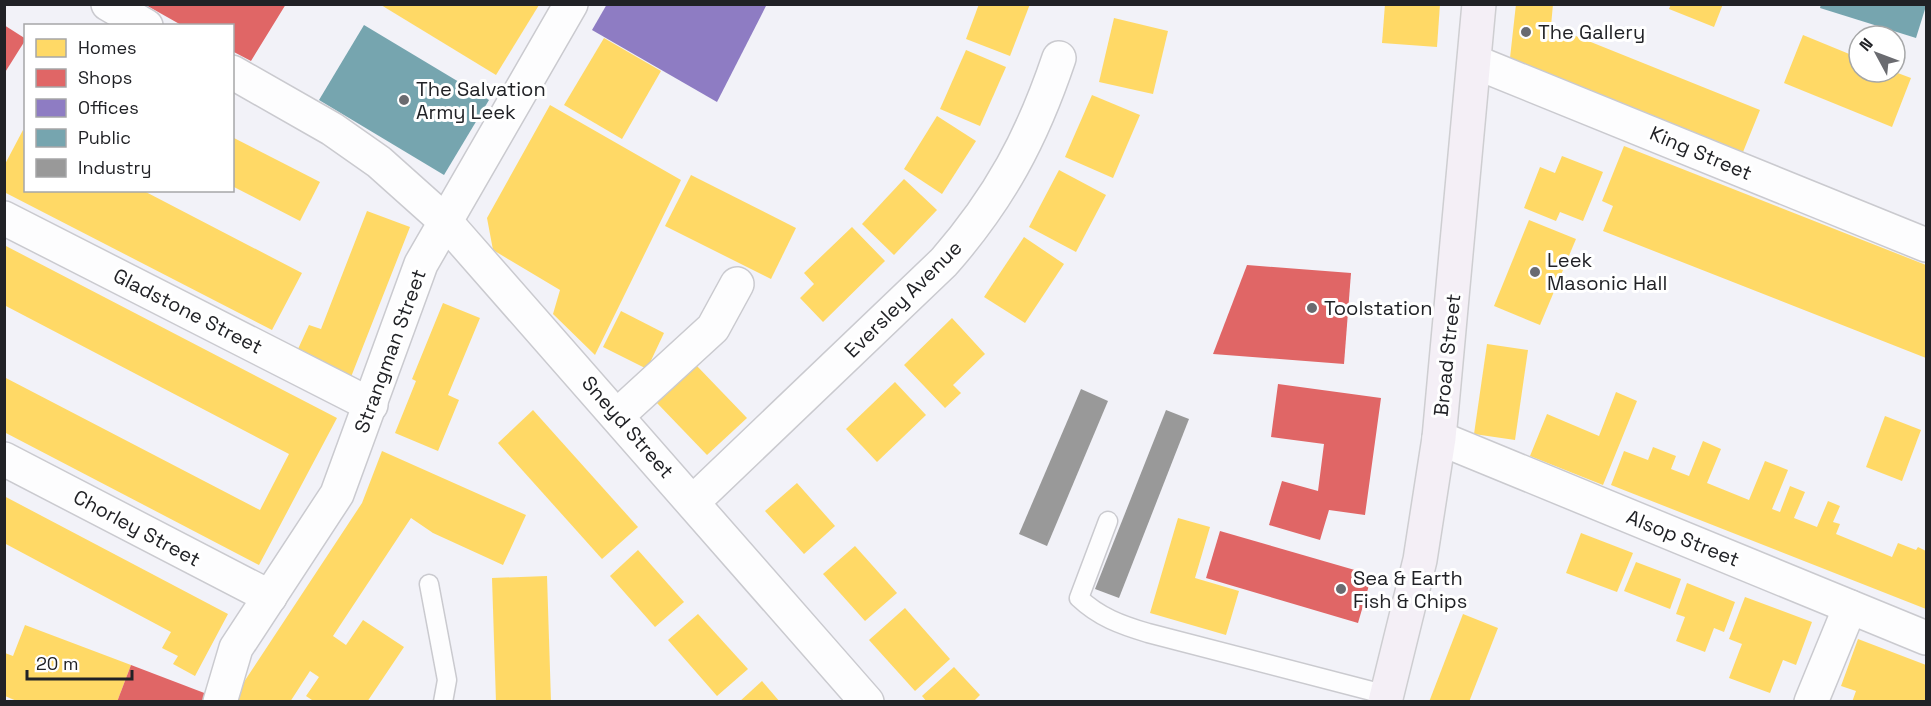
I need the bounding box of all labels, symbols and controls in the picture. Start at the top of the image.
place label: The Gallery [1538,19,1645,45]
legend [24,24,234,192]
north arrow [1847,24,1907,84]
marker: The Gallery [1519,25,1533,39]
text: N [1855,34,1878,55]
text: Homes [78,36,137,59]
text: Shops [78,66,132,89]
place label: The Salvation Army Leek [416,76,546,125]
marker: The Salvation Army Leek [397,93,411,107]
text: Offices [78,96,139,119]
street label: King Street [1646,120,1756,186]
text: Public [78,126,131,149]
text: Industry [78,156,151,179]
street label: Eversley Avenue [839,235,967,363]
place label: Leek Masonic Hall [1547,247,1667,296]
street label: Gladstone Street [109,262,267,360]
marker: Leek Masonic Hall [1528,265,1542,279]
street label: Strangman Street [348,266,432,436]
street label: Broad Street [1428,292,1466,418]
place label: Toolstation [1324,295,1432,321]
marker: Toolstation [1305,301,1319,315]
street label: Sneyd Street [576,370,680,484]
street label: Chorley Street [69,484,205,572]
street label: Alsop Street [1623,504,1743,572]
place label: Sea & Earth Fish & Chips [1353,565,1467,614]
marker: Sea & Earth Fish & Chips [1334,582,1348,596]
scale bar [27,643,132,681]
text: 20 m [36,652,79,675]

